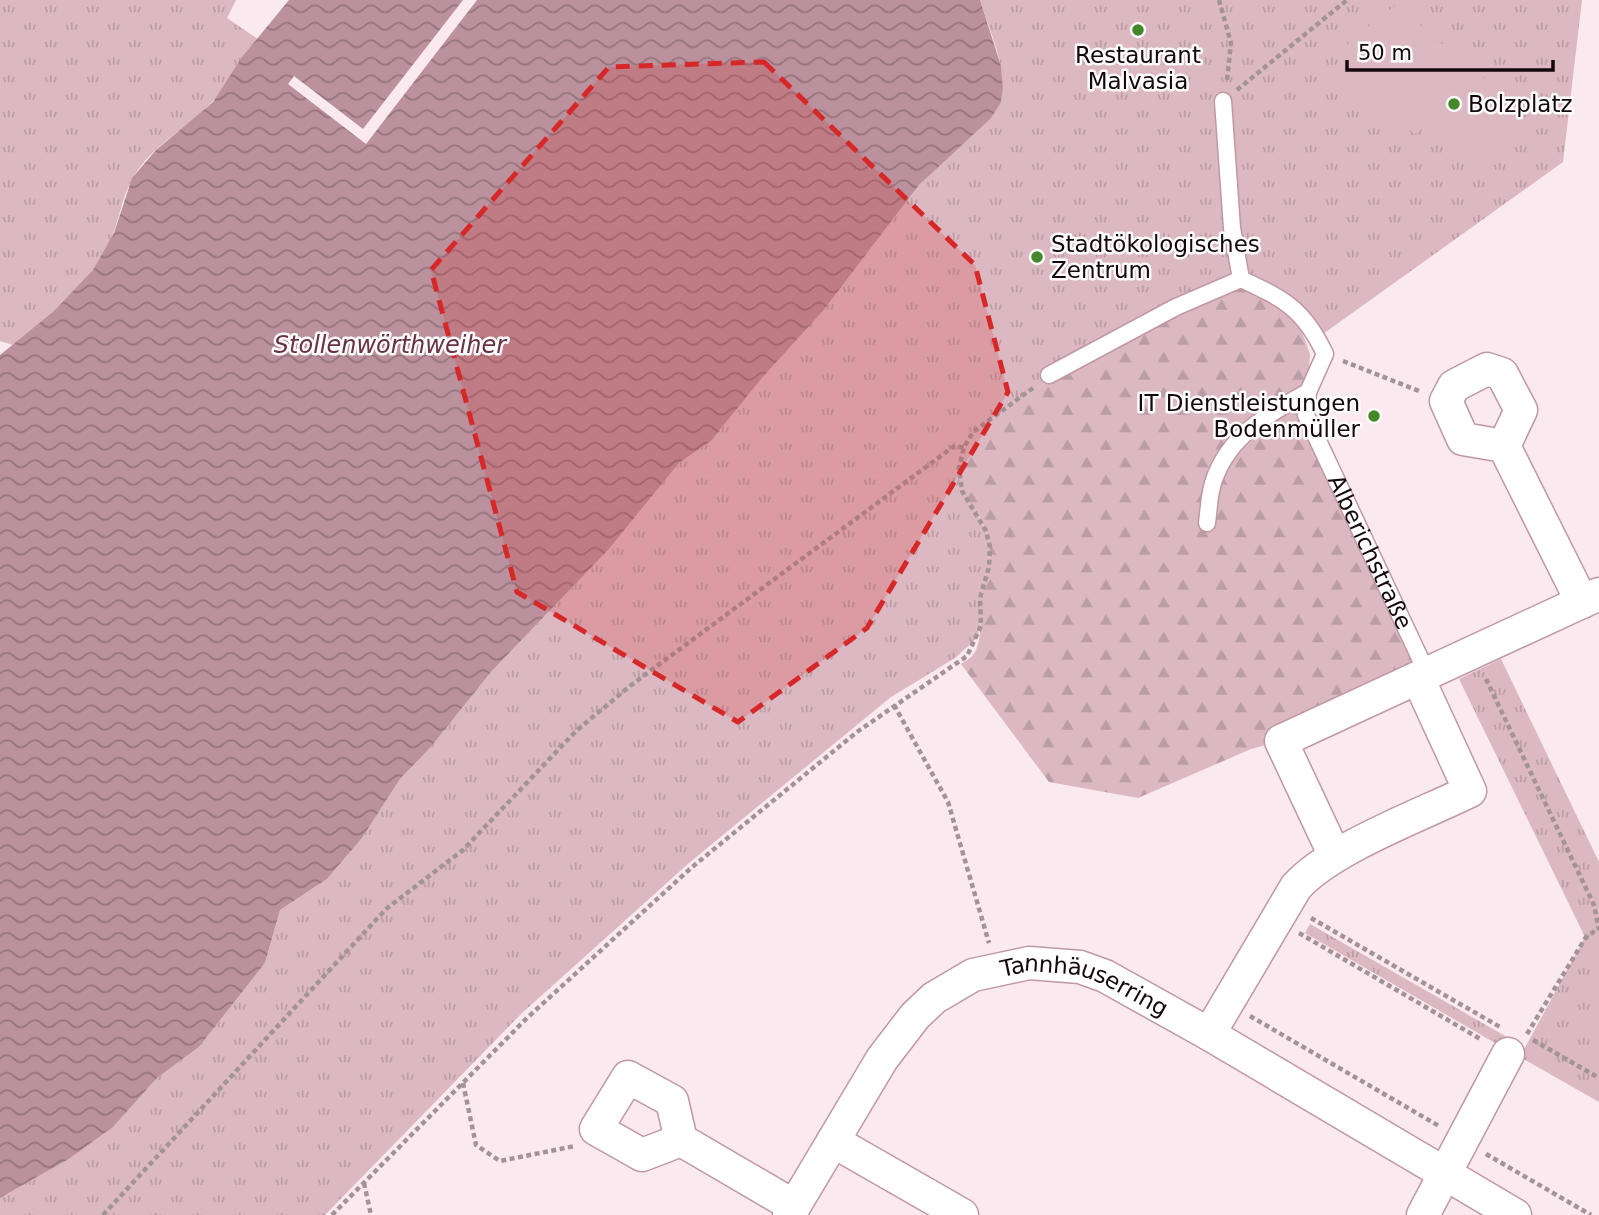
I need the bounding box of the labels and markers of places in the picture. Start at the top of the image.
marker: Restaurant Malvasia [1130,22,1146,38]
place label: Restaurant Malvasia [1075,42,1201,94]
place label: Bolzplatz [1468,91,1573,117]
marker: Bolzplatz [1446,96,1462,112]
place label: Stadtökologisches Zentrum [1051,231,1260,283]
marker: Stadtökologisches Zentrum [1029,249,1045,265]
place label: IT Dienstleistungen Bodenmüller [1138,390,1361,442]
marker: IT Dienstleistungen Bodenmüller [1366,408,1382,424]

